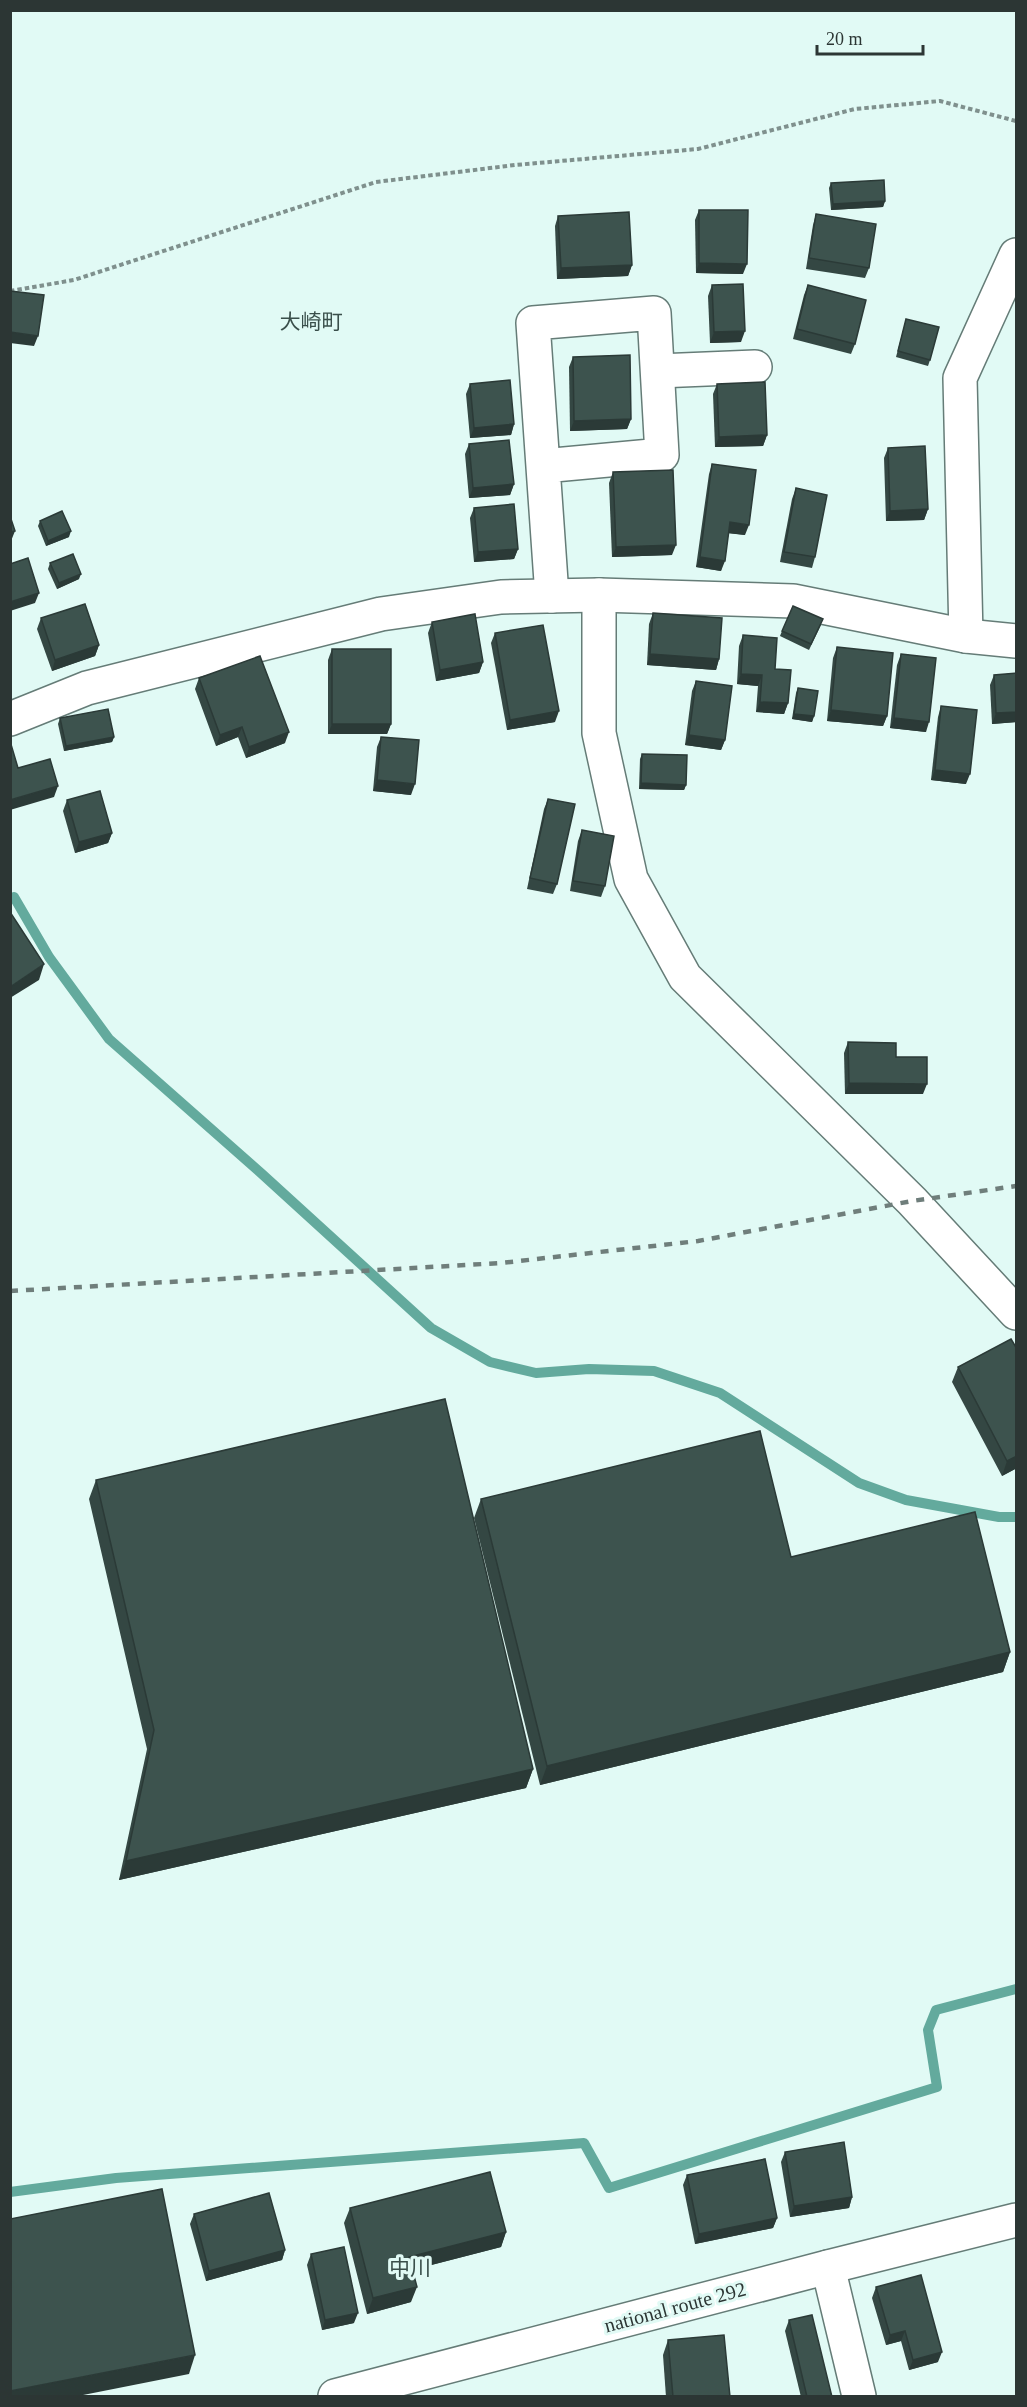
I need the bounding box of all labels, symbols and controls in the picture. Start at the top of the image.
scale bar [817,18,924,56]
text: 20 m [826,29,863,49]
district label: 大崎町 [280,310,343,334]
district label: 中川 [389,2256,431,2280]
street label: national route 292 [602,2278,748,2336]

